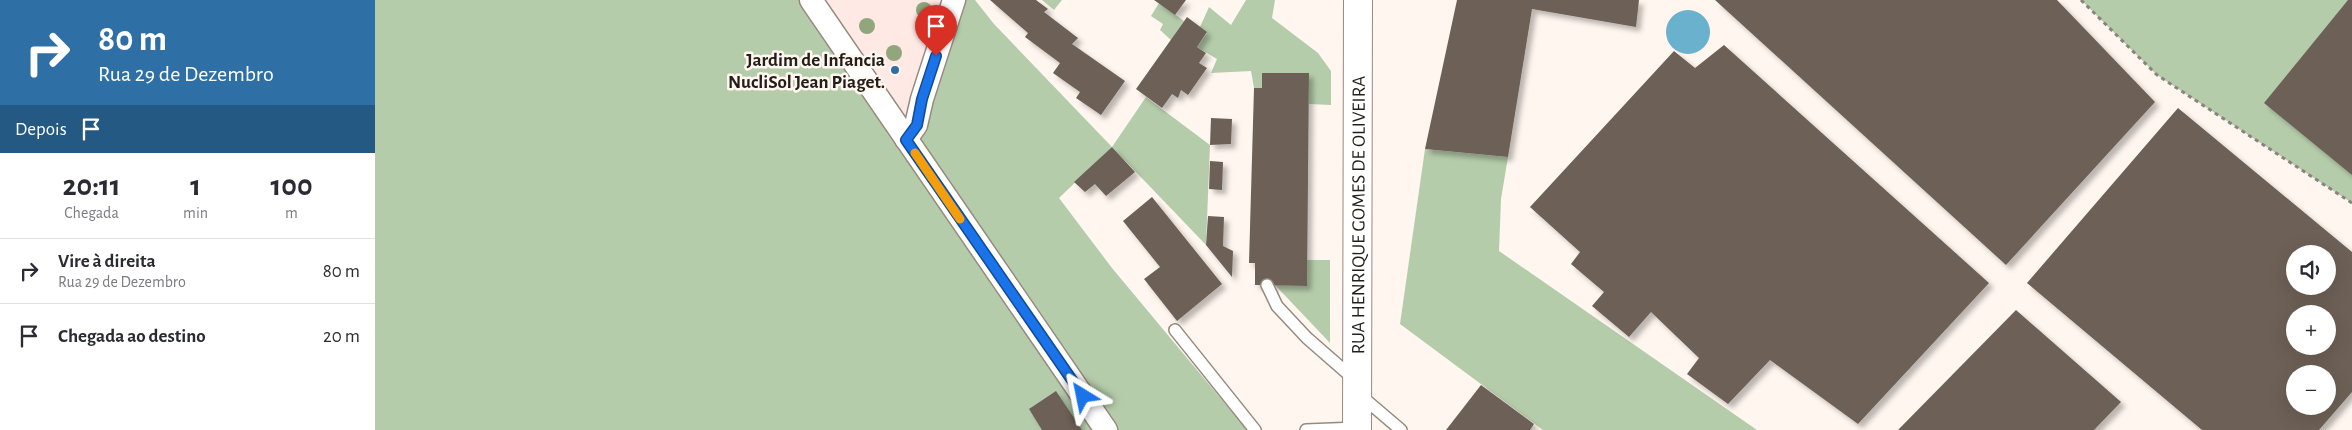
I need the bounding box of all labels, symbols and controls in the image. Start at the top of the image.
pin [915,5,957,56]
icon: arrive [922,12,950,40]
icon: right [15,20,80,85]
text: 80 m [98,22,167,57]
place label: Jardim de Infancia NucliSol Jean Piaget. [728,51,885,92]
text: Rua 29 de Dezembro [98,63,274,85]
marker: Jardim de Infancia NucliSol Jean Piaget. [889,64,901,76]
street label: RUA HENRIQUE GOMES DE OLIVEIRA [1349,76,1369,354]
icon: arrive [77,115,105,143]
text: Depois [15,120,67,139]
text: 20:11 [62,171,121,201]
text: 1 [190,171,201,201]
text: 100 [270,171,313,201]
text: Chegada [64,205,119,221]
text: min [183,205,208,221]
text: m [285,205,298,221]
map controls [2286,245,2336,415]
button: sound [2286,245,2336,295]
text: Vire à direita [58,252,156,271]
icon: right [15,257,43,285]
text: 80 m [323,262,360,281]
text: Rua 29 de Dezembro [58,274,186,290]
button: + [2286,305,2336,355]
icon: arrive [15,322,43,350]
text: Chegada ao destino [58,327,206,346]
text: 20 m [323,327,360,346]
button: − [2286,365,2336,415]
position arrow [1056,369,1108,421]

